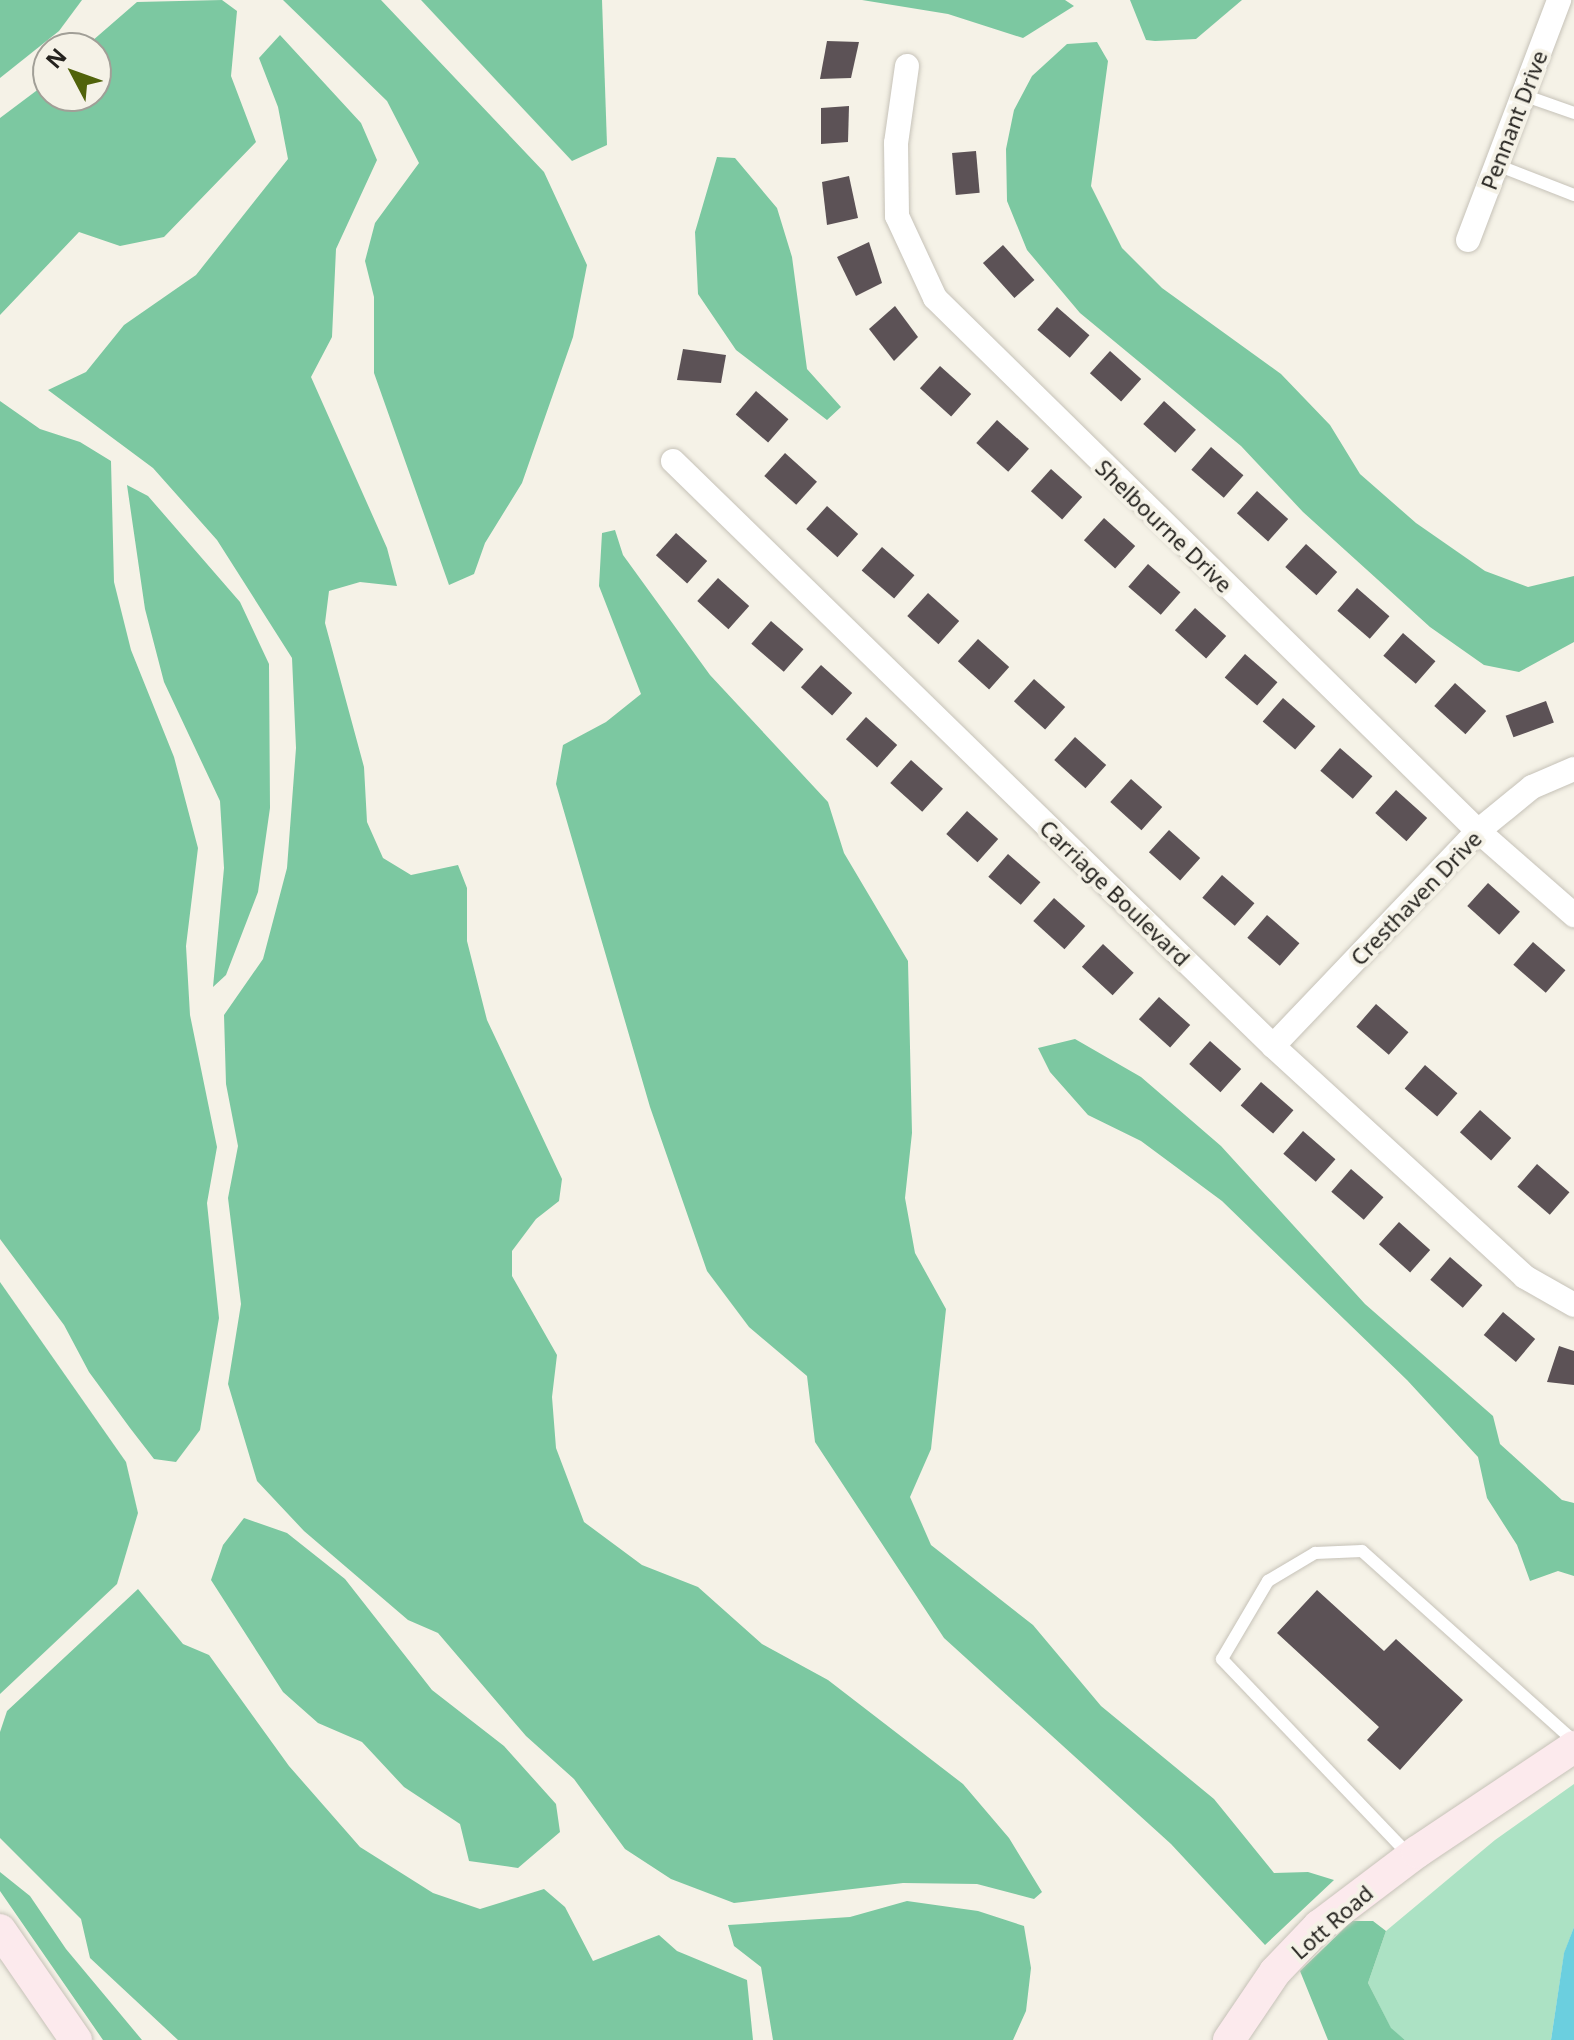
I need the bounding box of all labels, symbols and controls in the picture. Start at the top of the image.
north arrow [32,32,112,112]
text: N [38,41,73,74]
street label: Pennant Drive [1475,47,1553,193]
street label: Shelbourne Drive [1090,454,1238,598]
street label: Carriage Boulevard [1034,815,1196,971]
street label: Cresthaven Drive [1345,825,1487,971]
street label: Lott Road [1286,1879,1378,1965]

